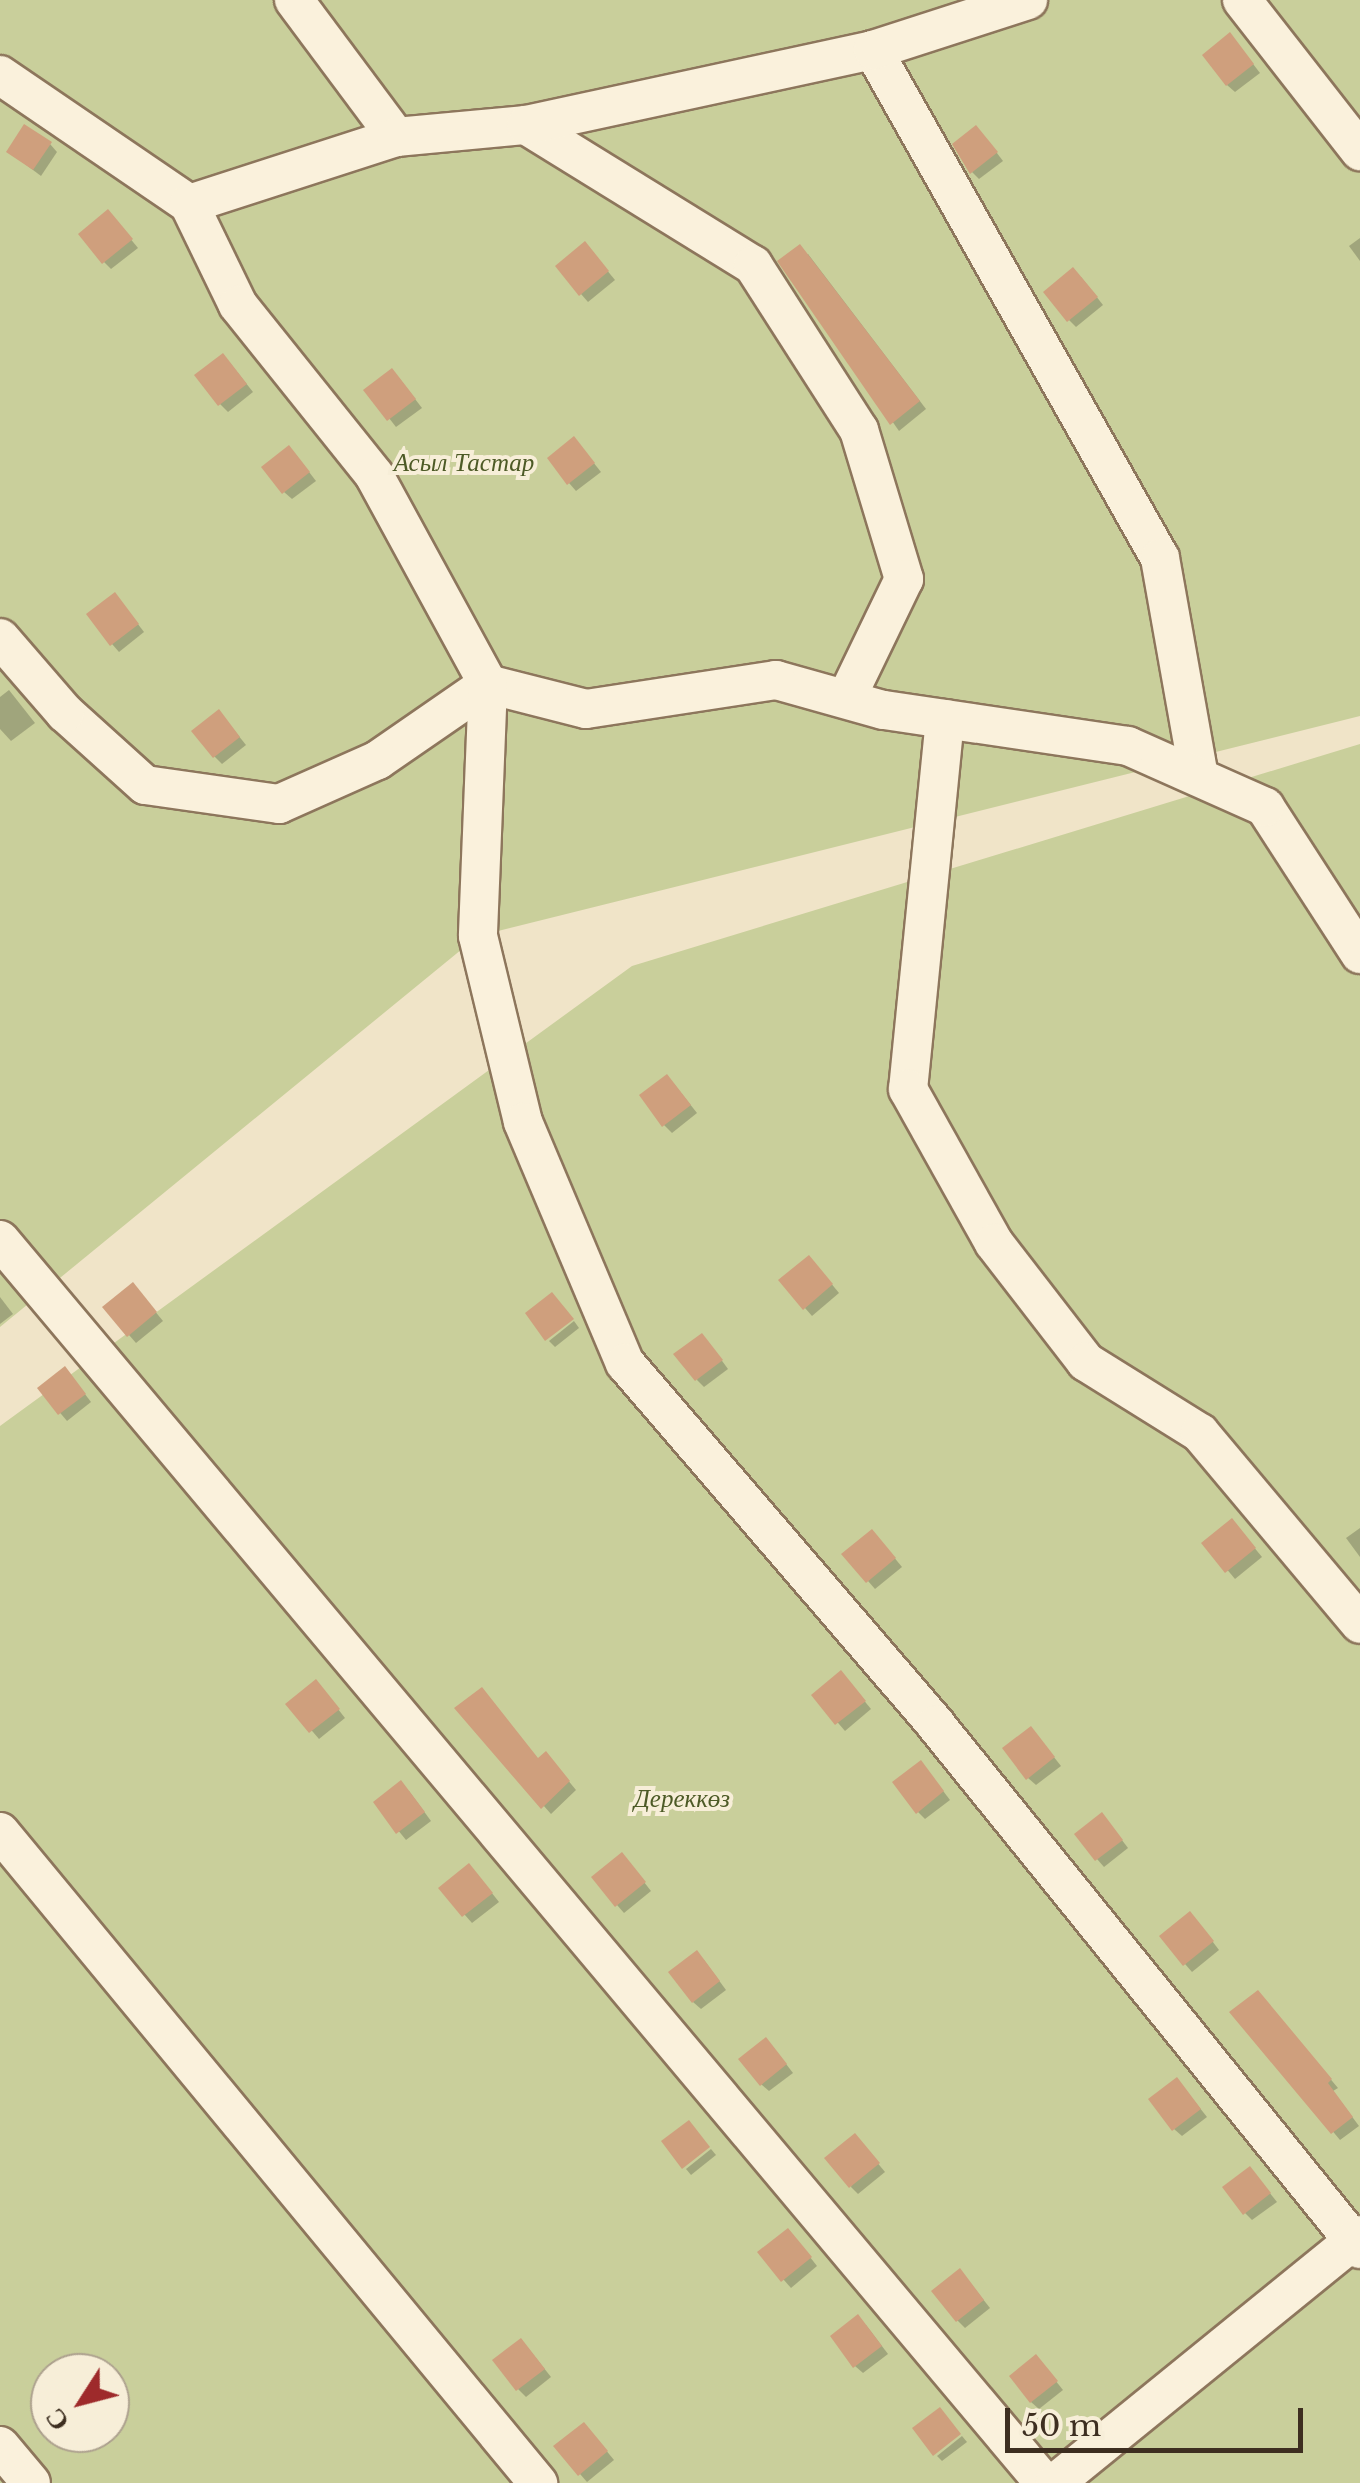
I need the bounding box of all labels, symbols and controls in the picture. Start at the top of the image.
park label: Асыл Тастар [394,448,534,478]
park label: Дереккөз [634,1784,730,1814]
north arrow [30,2353,130,2453]
scale bar [1010,2388,1308,2450]
text: С [37,2401,77,2438]
text: 50 m [1022,2407,1101,2444]

